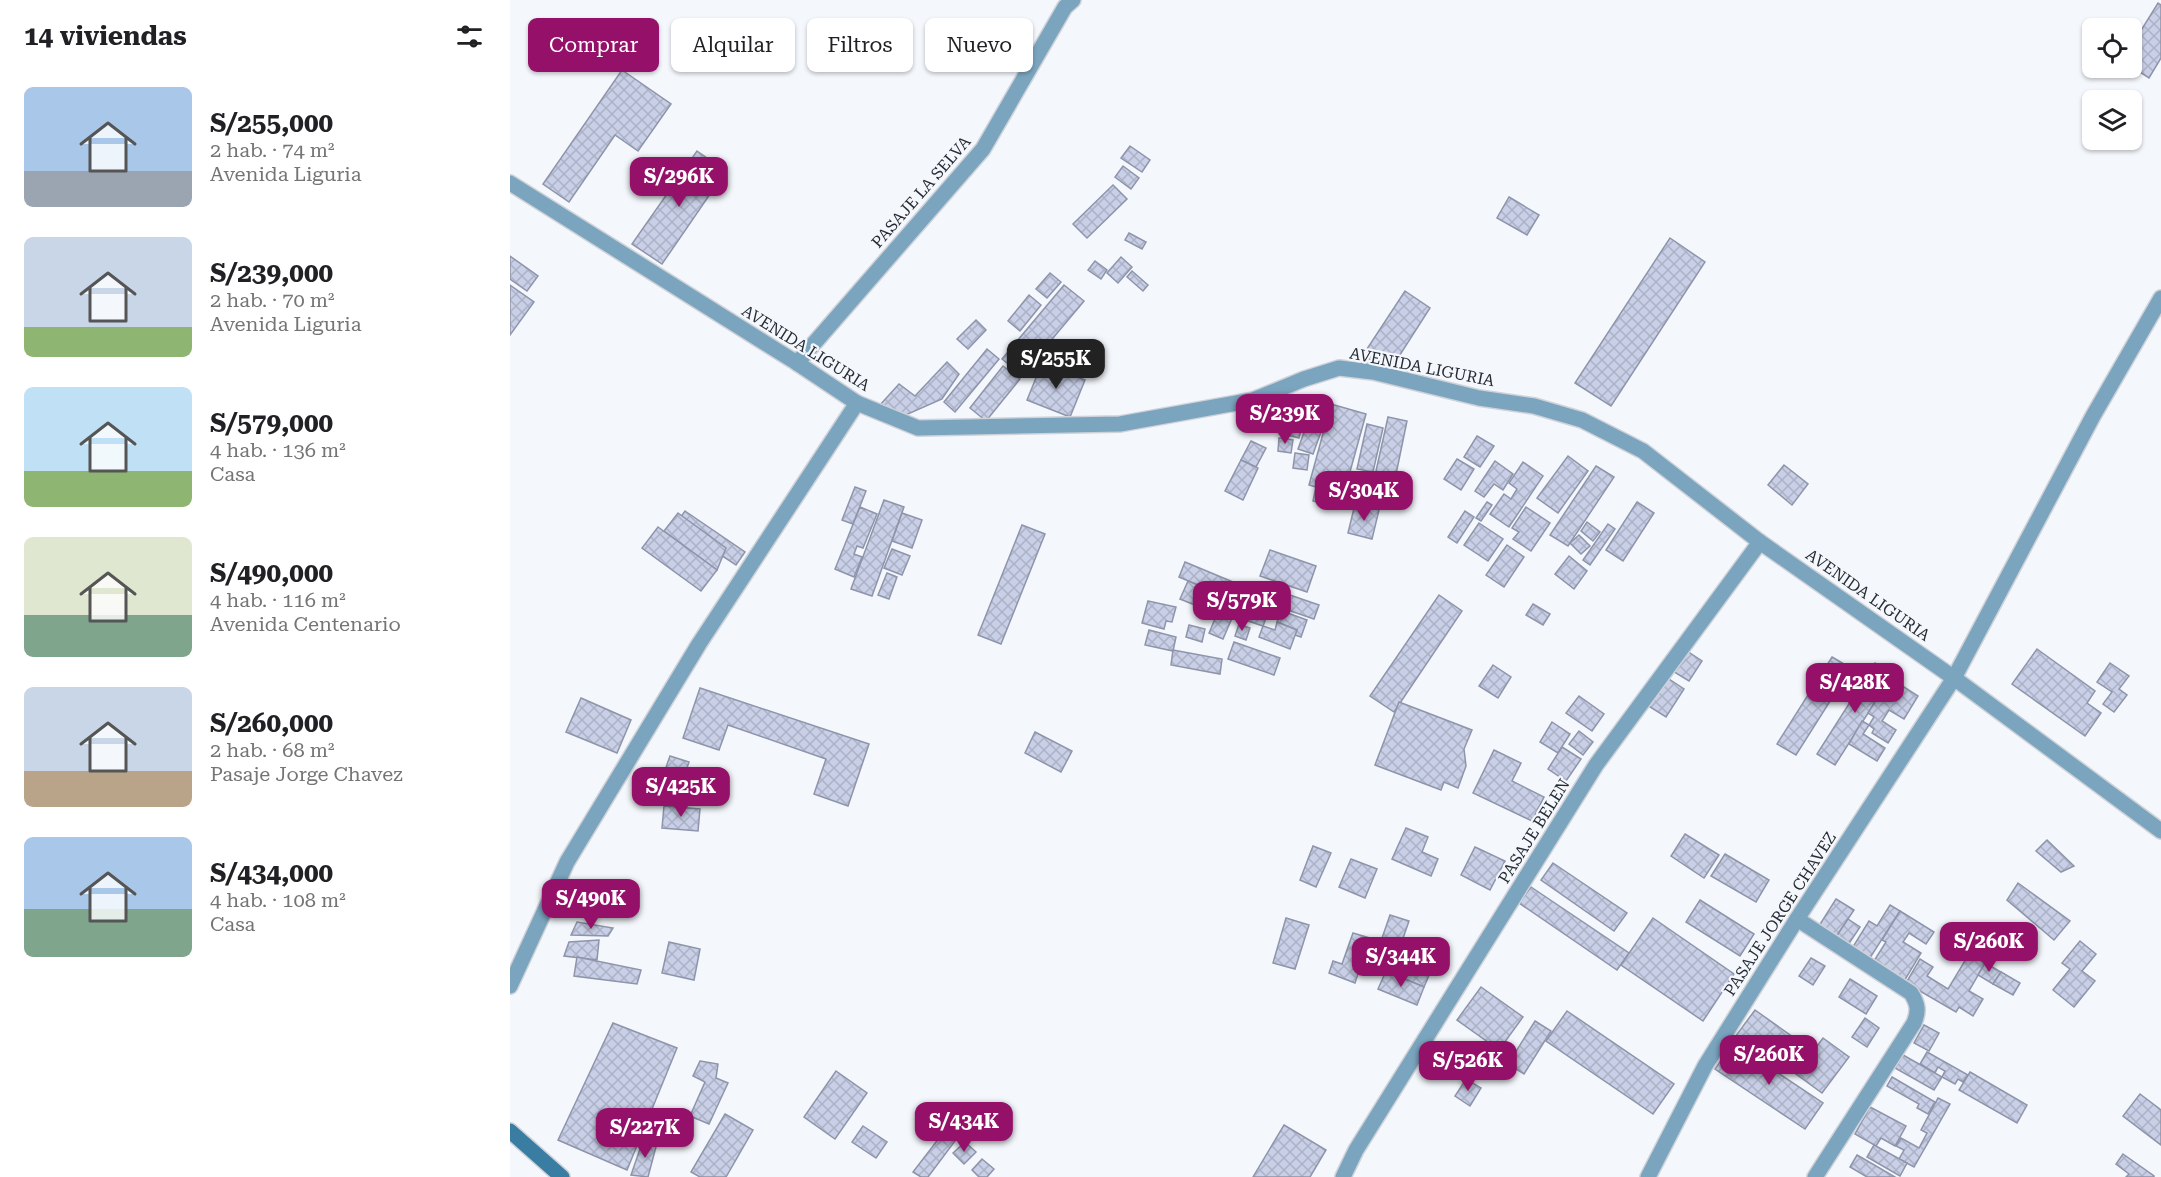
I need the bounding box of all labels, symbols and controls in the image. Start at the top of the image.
chip: Comprar [528,18,659,72]
chip: Alquilar [671,18,795,72]
chip: Filtros [807,18,913,72]
chip: Nuevo [925,18,1033,72]
map controls [2082,18,2142,150]
button: locate [2082,18,2142,78]
icon: filters [453,20,486,53]
text: 14 viviendas [24,21,187,51]
button: layers [2082,90,2142,150]
text: S/255,000 [210,108,333,138]
icon: home [72,111,144,183]
street label: PASAJE LA SELVA [867,132,975,252]
text: 2 hab. · 74 m² [210,138,334,162]
pin: S/296K [630,157,728,208]
text: Avenida Liguria [210,162,362,186]
text: S/296K [644,164,714,188]
text: S/239,000 [210,258,333,288]
icon: home [72,261,144,333]
text: 2 hab. · 70 m² [210,288,334,312]
street label: AVENIDA LIGURIA [739,301,874,396]
text: Avenida Liguria [210,312,362,336]
pin: S/255K [1007,339,1105,390]
street label: AVENIDA LIGURIA [1348,344,1497,391]
text: S/255K [1021,346,1091,370]
pin: S/239K [1236,394,1334,445]
text: S/239K [1250,401,1320,425]
text: S/579,000 [210,408,333,438]
icon: home [72,411,144,483]
text: 4 hab. · 136 m² [210,438,346,462]
text: Casa [210,462,255,486]
pin: S/304K [1315,471,1413,522]
text: S/304K [1329,478,1399,502]
street label: AVENIDA LIGURIA [1802,545,1934,645]
text: S/490,000 [210,558,333,588]
icon: home [72,561,144,633]
pin: S/579K [1193,581,1291,632]
text: 4 hab. · 116 m² [210,588,346,612]
text: S/579K [1207,588,1277,612]
text: Avenida Centenario [210,612,401,636]
pin: S/428K [1806,663,1904,714]
text: S/428K [1820,670,1890,694]
text: S/260,000 [210,708,333,738]
icon: home [72,711,144,783]
text: 2 hab. · 68 m² [210,738,334,762]
text: Pasaje Jorge Chavez [210,762,403,786]
pin: S/425K [632,767,730,818]
text: S/425K [646,774,716,798]
street label: PASAJE BELEN [1494,775,1574,887]
street label: PASAJE JORGE CHAVEZ [1720,829,1840,999]
text: S/434,000 [210,858,333,888]
icon: home [72,861,144,933]
pin: S/490K [542,879,640,930]
text: S/490K [556,886,626,910]
text: 4 hab. · 108 m² [210,888,346,912]
text: Casa [210,912,255,936]
pin: S/260K [1940,922,2038,973]
text: S/260K [1954,929,2024,953]
pin: S/344K [1352,937,1450,988]
text: S/344K [1366,944,1436,968]
pin: S/260K [1720,1035,1818,1086]
pin: S/526K [1419,1041,1517,1092]
text: S/260K [1734,1042,1804,1066]
text: S/526K [1433,1048,1503,1072]
pin: S/434K [915,1102,1013,1153]
pin: S/227K [596,1108,694,1159]
text: S/434K [929,1109,999,1133]
text: S/227K [610,1115,680,1139]

